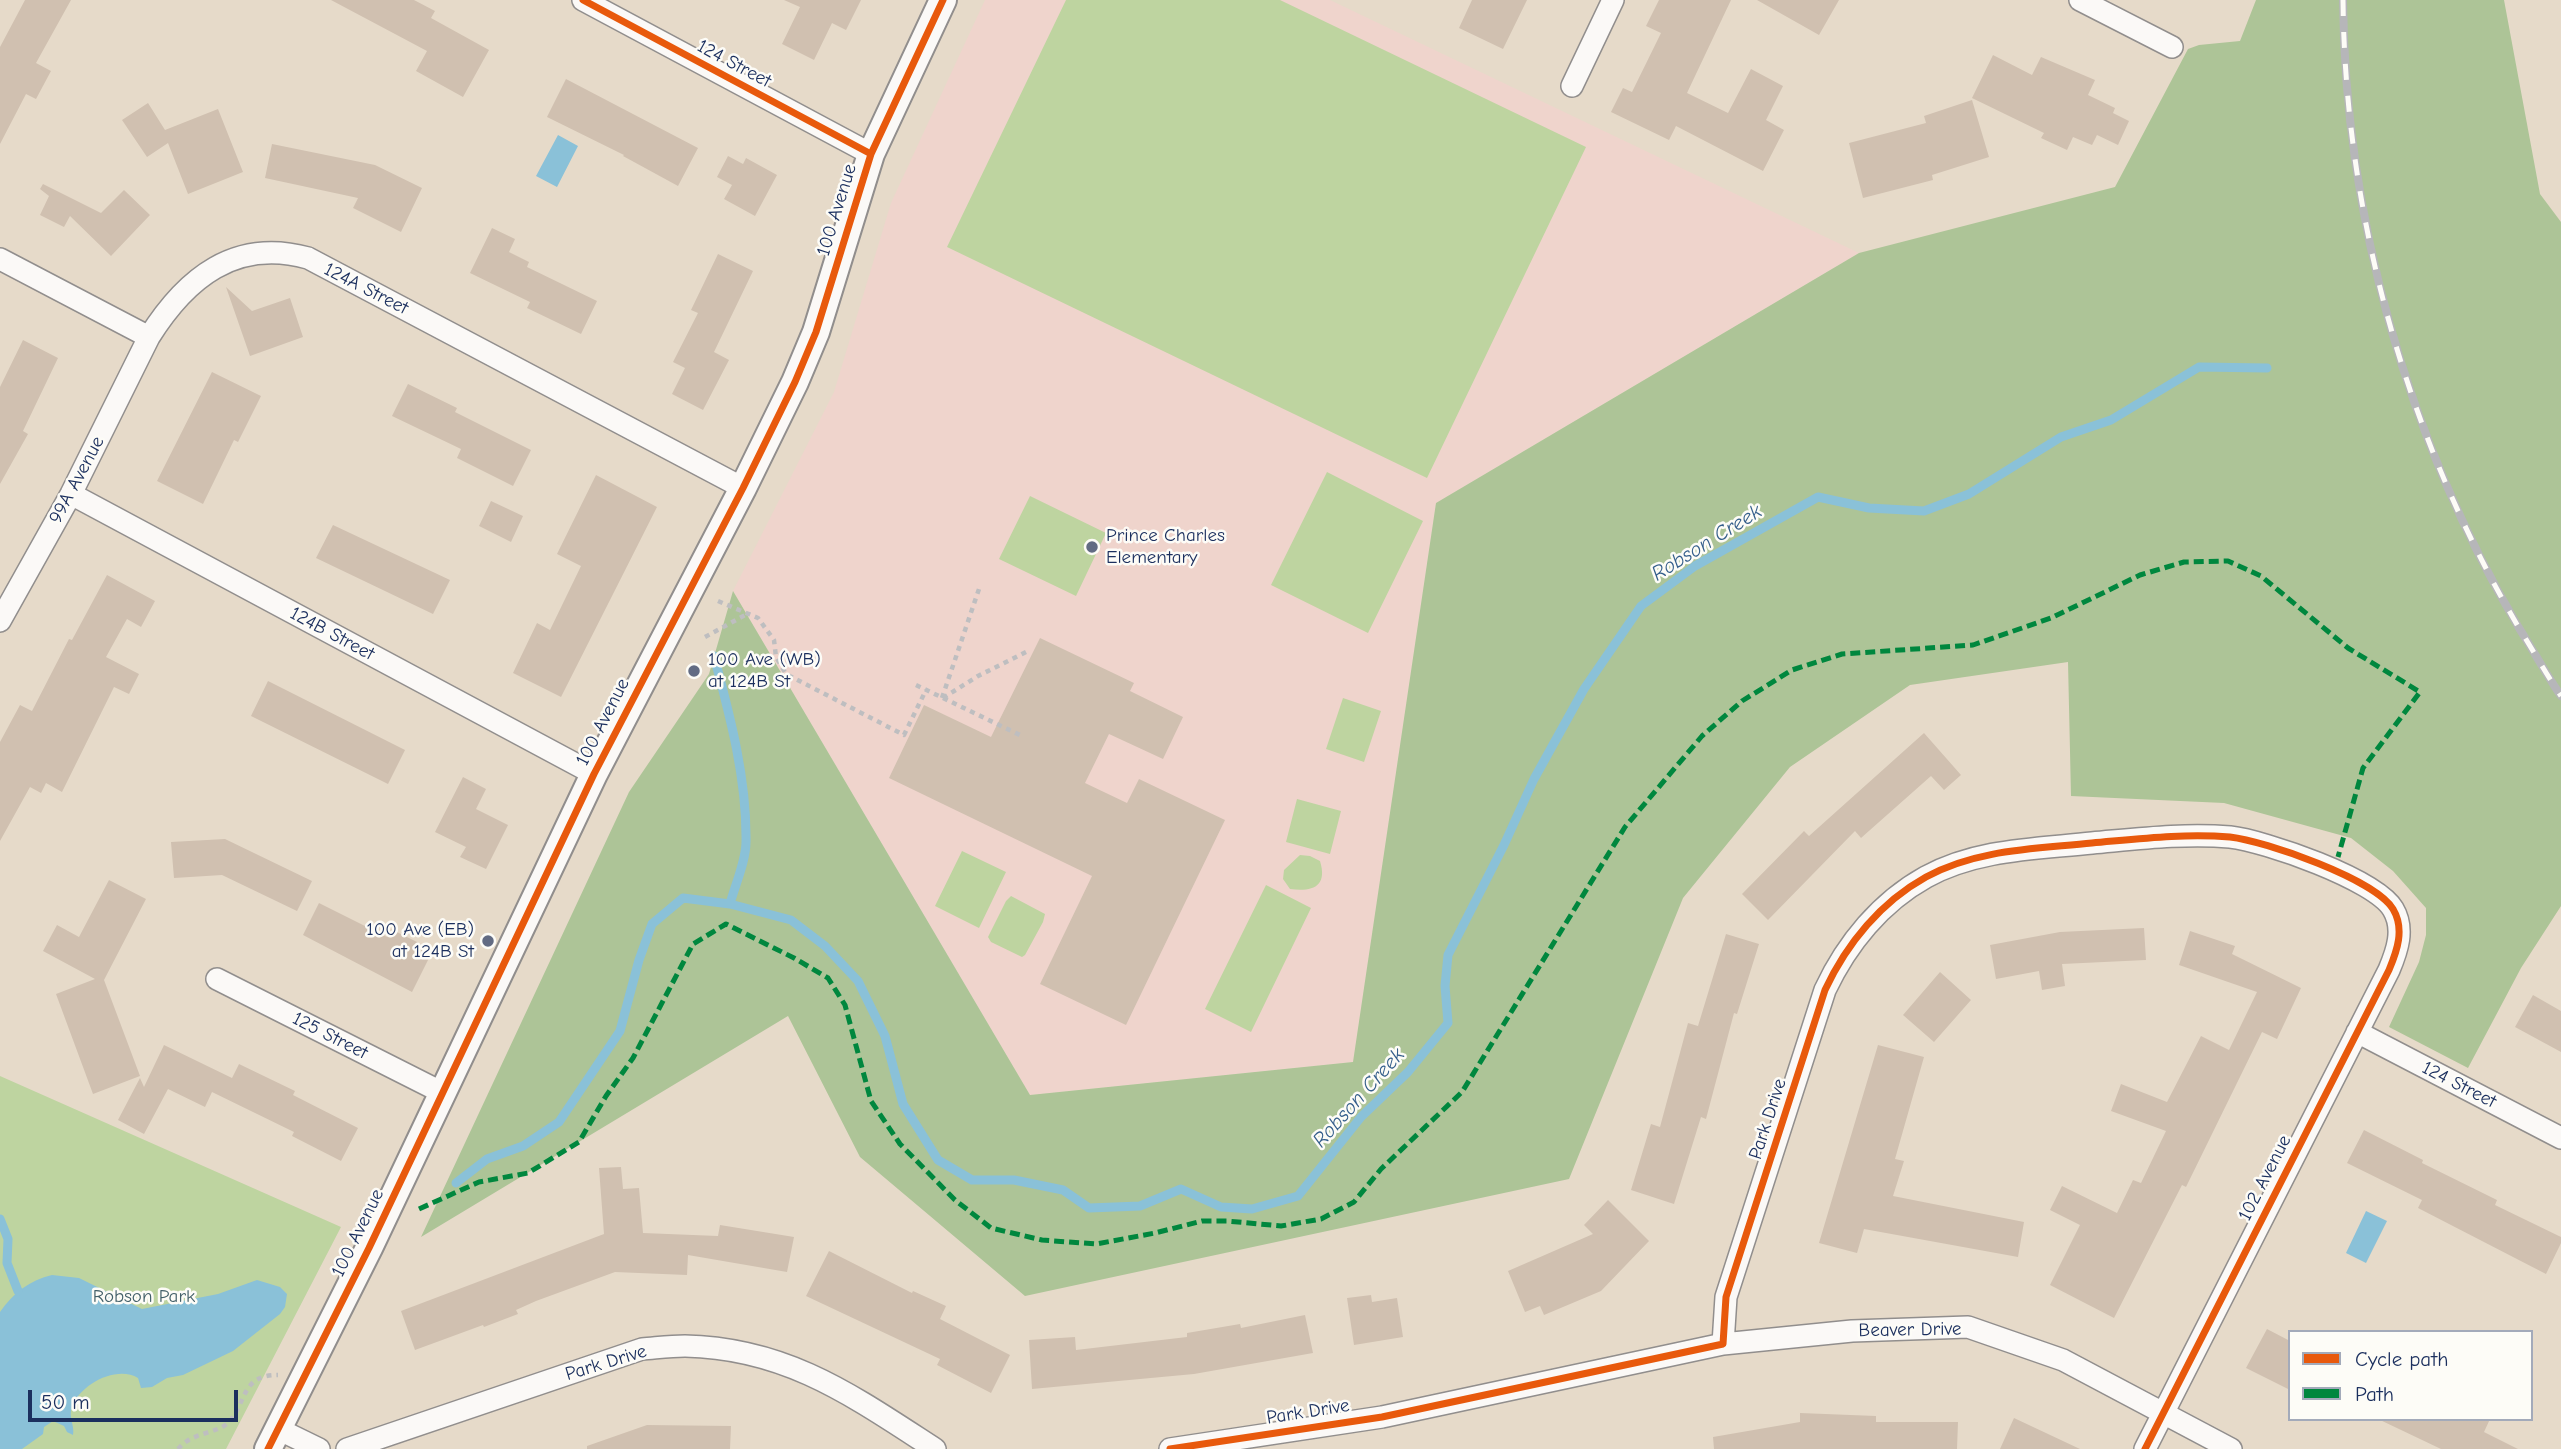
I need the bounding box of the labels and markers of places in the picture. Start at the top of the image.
place label: Prince Charles Elementary [1106,525,1225,569]
marker: Prince Charles Elementary [1084,539,1100,555]
place label: 100 Ave (WB) at 124B St [708,649,821,693]
marker: 100 Ave (WB) at 124B St [686,663,702,679]
place label: 100 Ave (EB) at 124B St [366,919,474,963]
marker: 100 Ave (EB) at 124B St [480,933,496,949]

